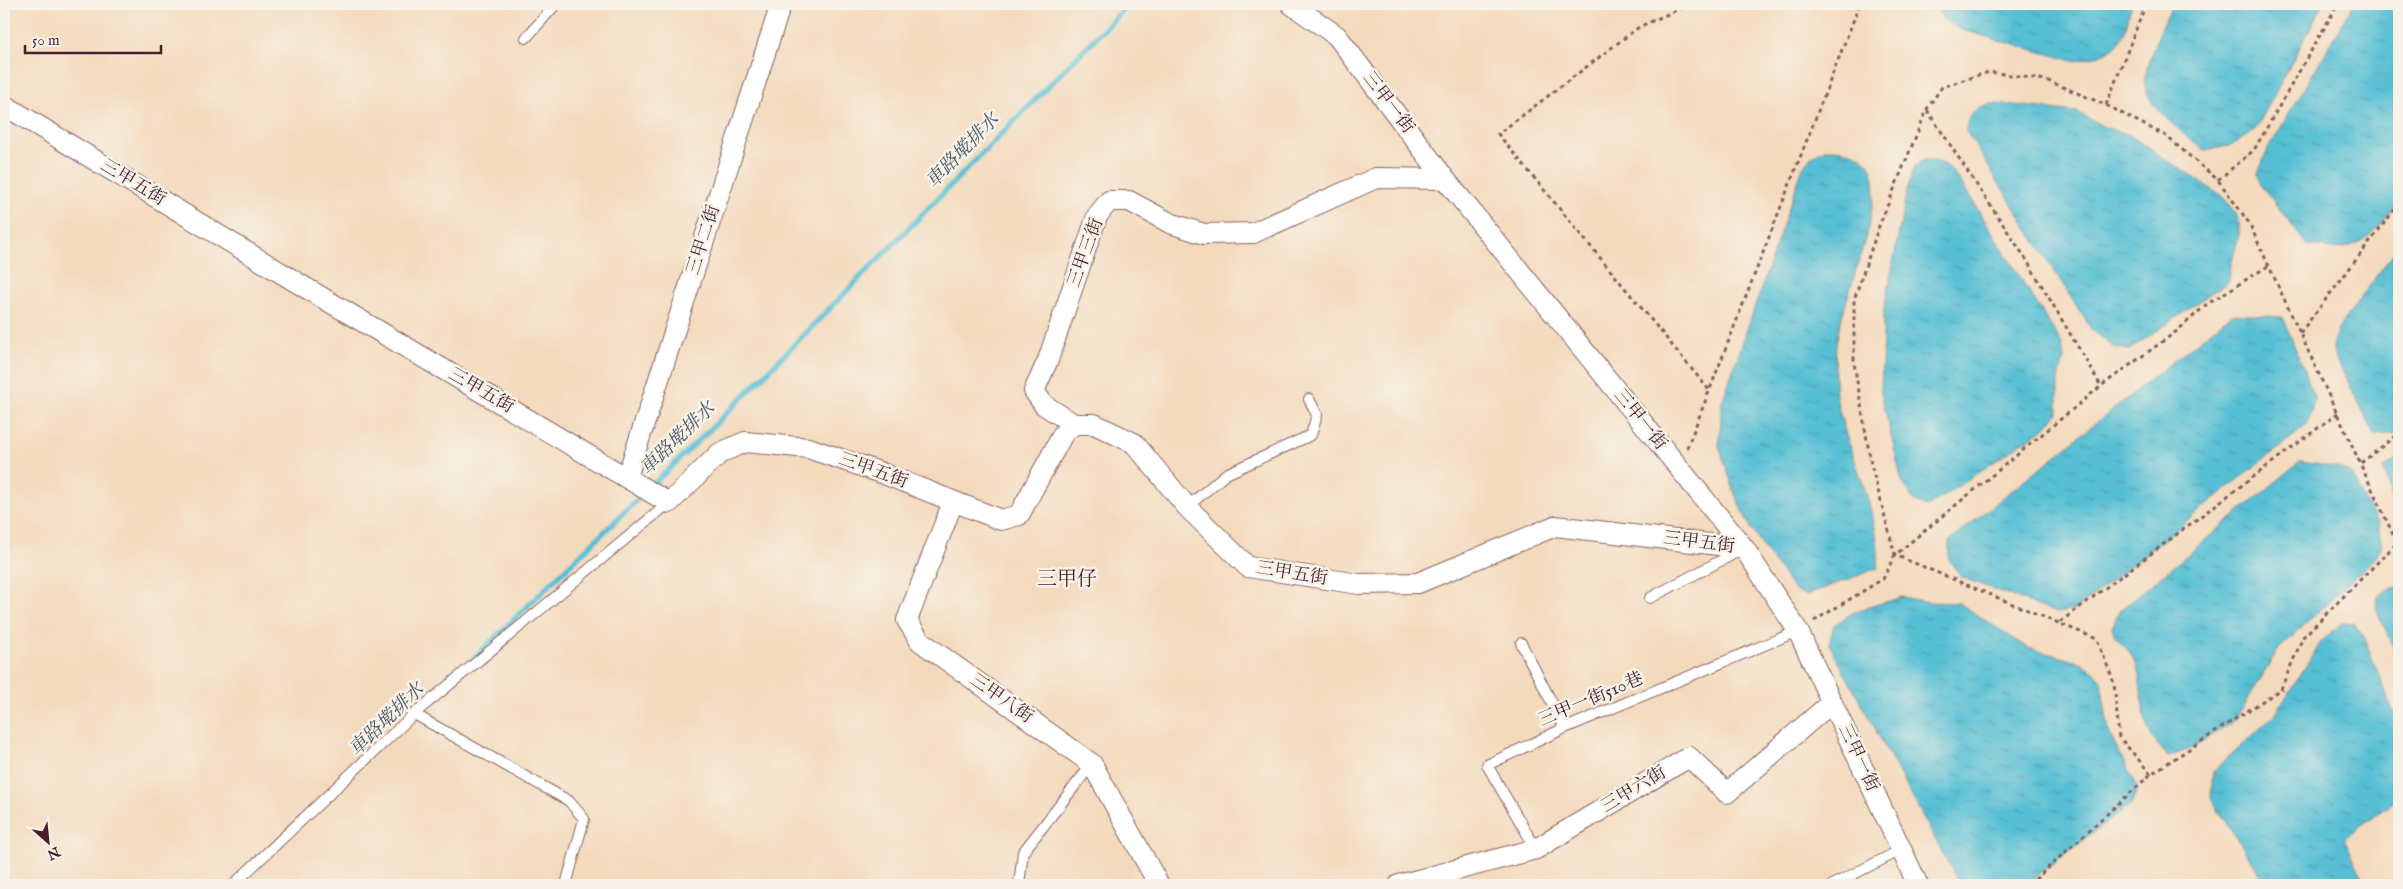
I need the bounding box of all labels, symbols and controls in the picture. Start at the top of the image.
scale bar [25,22,161,54]
text: 50 m [32,31,60,50]
street label: 三甲一街 [1357,67,1419,139]
water label: 車路墘排水 [921,107,1006,194]
street label: 三甲五街 [96,155,170,211]
street label: 三甲二街 [682,202,726,278]
street label: 三甲三街 [1063,215,1109,291]
street label: 三甲五街 [444,363,518,419]
street label: 三甲一街 [1608,385,1672,455]
water label: 車路墘排水 [635,396,722,481]
street label: 三甲五街 [835,448,911,494]
street label: 三甲五街 [1662,527,1736,559]
street label: 三甲五街 [1255,557,1329,591]
district label: 三甲仔 [1037,567,1097,592]
street label: 三甲一街510巷 [1535,668,1647,732]
street label: 三甲八街 [965,669,1037,729]
water label: 車路墘排水 [344,677,431,762]
street label: 三甲一街 [1832,721,1884,795]
street label: 三甲六街 [1597,762,1671,818]
north arrow [22,816,72,866]
text: N [44,841,64,863]

